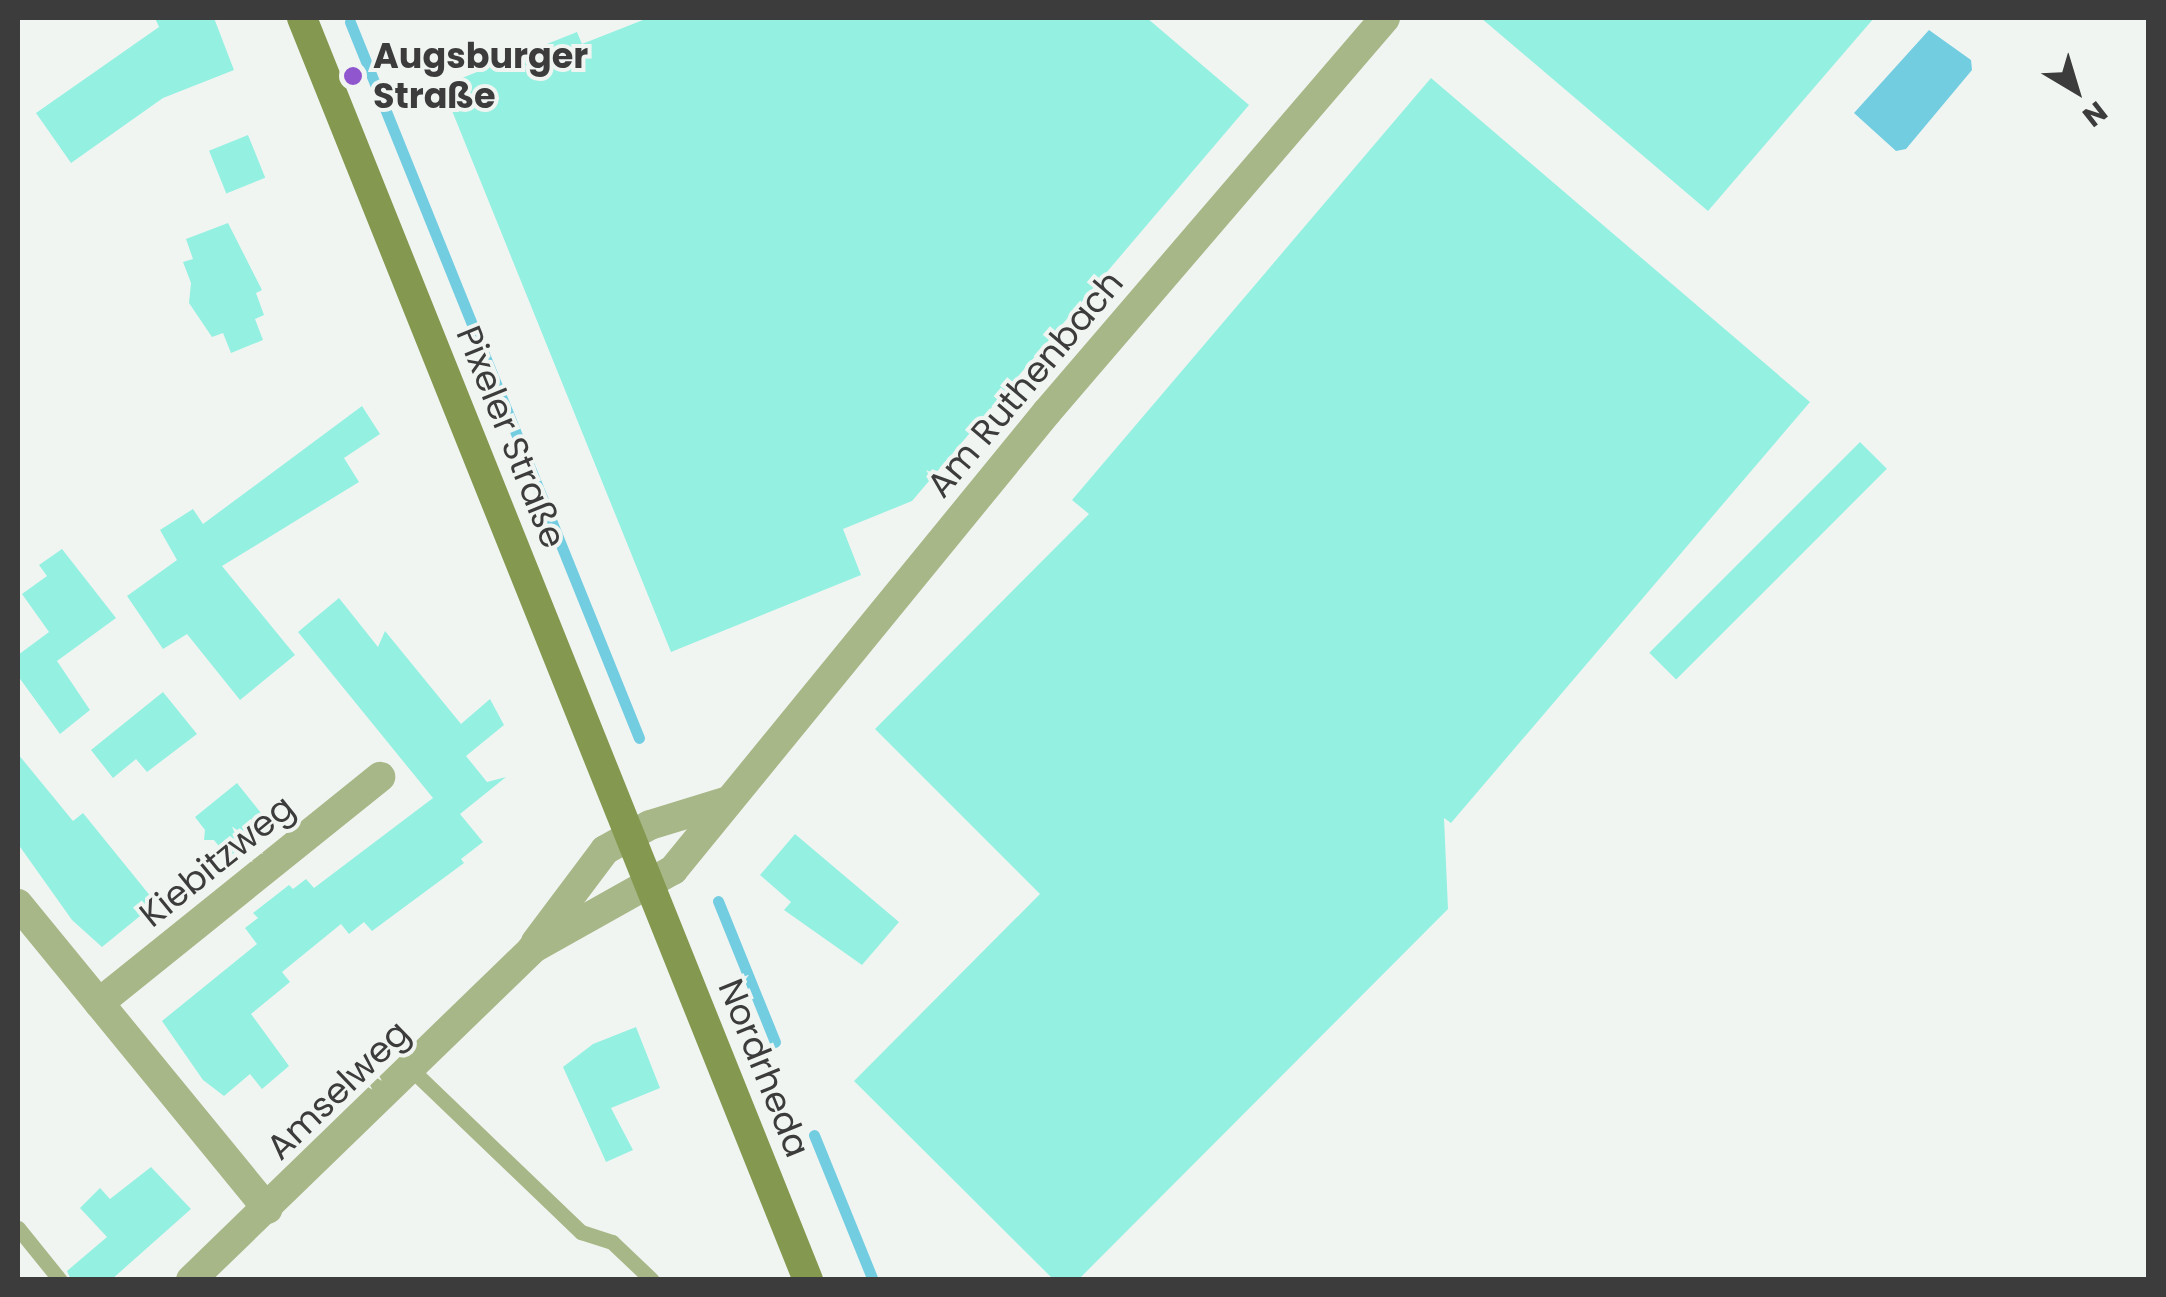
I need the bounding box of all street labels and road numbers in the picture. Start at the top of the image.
street label: Am Ruthenbach [918,262,1132,506]
street label: Pixeler Straße [447,320,575,554]
street label: Kiebitzweg [131,786,303,936]
street label: Nordrheda [709,973,819,1163]
street label: Amselweg [258,1012,418,1168]

